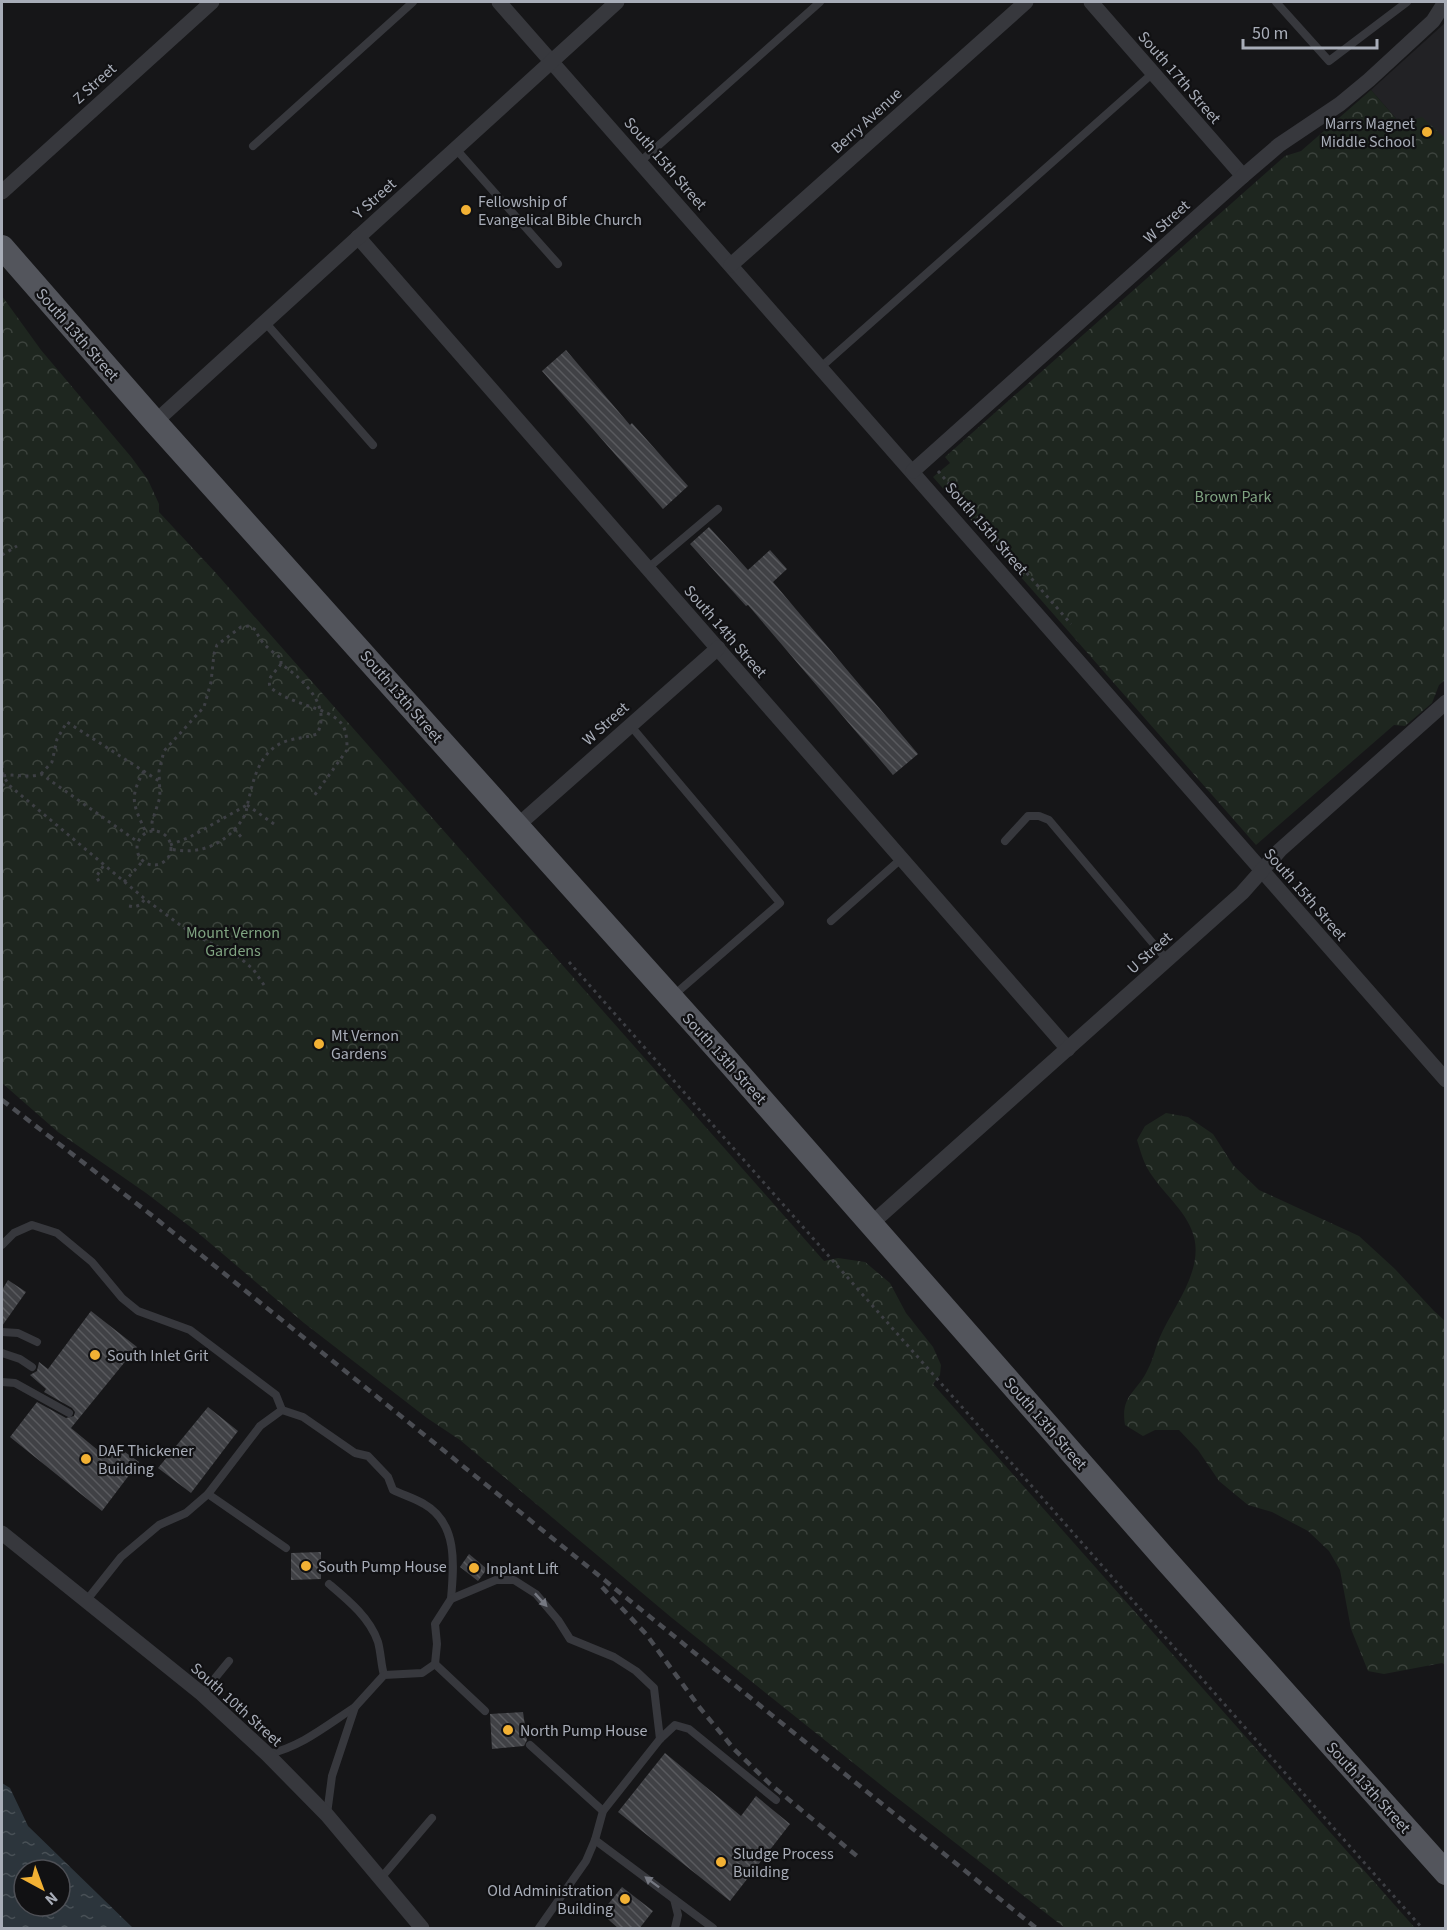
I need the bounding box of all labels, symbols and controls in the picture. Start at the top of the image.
scale bar [1243,12,1376,50]
text: 50 m [1252,21,1288,46]
street label: South 17th Street [1133,26,1226,129]
street label: Z Street [68,58,122,109]
street label: Berry Avenue [826,83,907,159]
street label: South 15th Street [619,112,712,215]
place label: Marrs Magnet Middle School [1320,113,1416,153]
marker: Marrs Magnet Middle School [1420,125,1434,139]
street label: Y Street [348,173,401,225]
place label: Fellowship of Evangelical Bible Church [478,191,642,231]
street label: W Street [1139,194,1195,249]
marker: Fellowship of Evangelical Bible Church [459,203,473,217]
street label: South 13th Street [31,283,124,386]
street label: South 15th Street [940,477,1033,580]
park label: Brown Park [1195,486,1271,508]
street label: South 14th Street [679,580,772,683]
street label: South 13th Street [355,645,448,748]
street label: W Street [578,696,634,751]
street label: South 15th Street [1259,843,1352,946]
park label: Mount Vernon Gardens [186,922,280,962]
street label: U Street [1122,926,1177,979]
street label: South 13th Street [677,1008,772,1110]
place label: Mt Vernon Gardens [331,1025,399,1065]
marker: Mt Vernon Gardens [312,1037,326,1051]
place label: South Inlet Grit [107,1345,209,1367]
marker: South Inlet Grit [88,1348,102,1362]
street label: South 13th Street [999,1372,1092,1475]
place label: DAF Thickener Building [98,1440,194,1480]
marker: DAF Thickener Building [79,1452,93,1466]
place label: South Pump House [318,1556,447,1578]
place label: Inplant Lift [486,1558,559,1580]
marker: South Pump House [299,1559,313,1573]
marker: Inplant Lift [467,1561,481,1575]
one-way arrow [534,1593,548,1608]
street label: South 10th Street [186,1658,287,1752]
place label: North Pump House [520,1720,648,1742]
marker: North Pump House [501,1723,515,1737]
street label: South 13th Street [1321,1737,1416,1839]
place label: Sludge Process Building [733,1843,834,1883]
marker: Sludge Process Building [714,1855,728,1869]
north arrow [12,1858,72,1918]
one-way arrow [644,1876,660,1888]
place label: Old Administration Building [487,1880,613,1920]
text: N [40,1887,62,1910]
marker: Old Administration Building [618,1892,632,1906]

